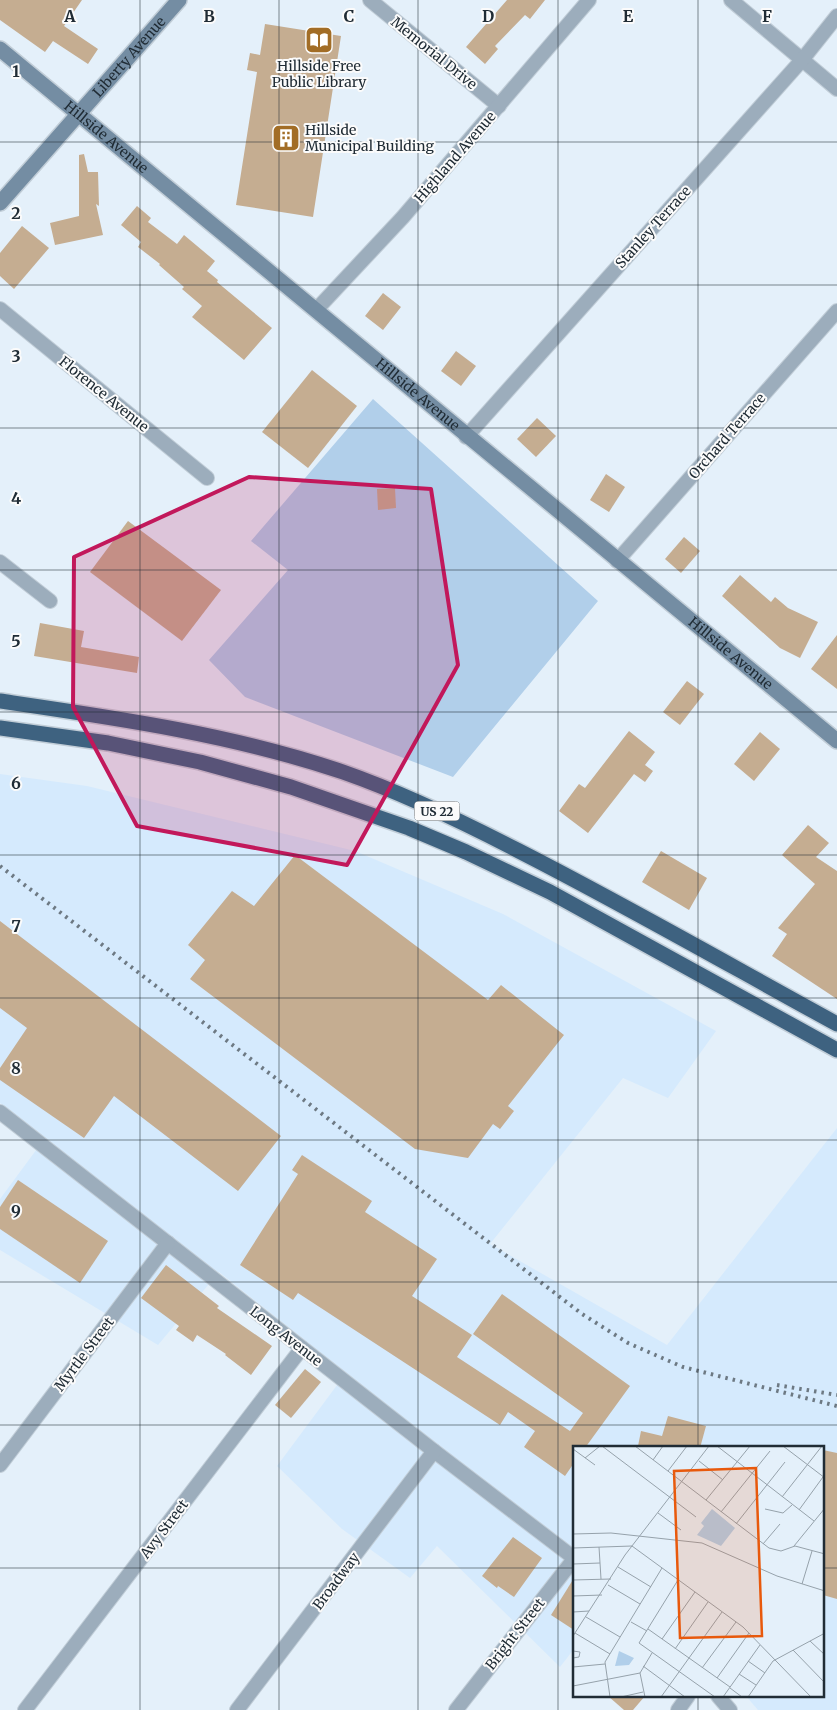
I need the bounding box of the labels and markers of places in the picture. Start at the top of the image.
library icon: Hillside Free Public Library [304,25,334,55]
place label: Hillside Free Public Library [272,57,367,91]
place label: Hillside Municipal Building [305,121,434,155]
building icon: Hillside Municipal Building [271,123,301,153]

